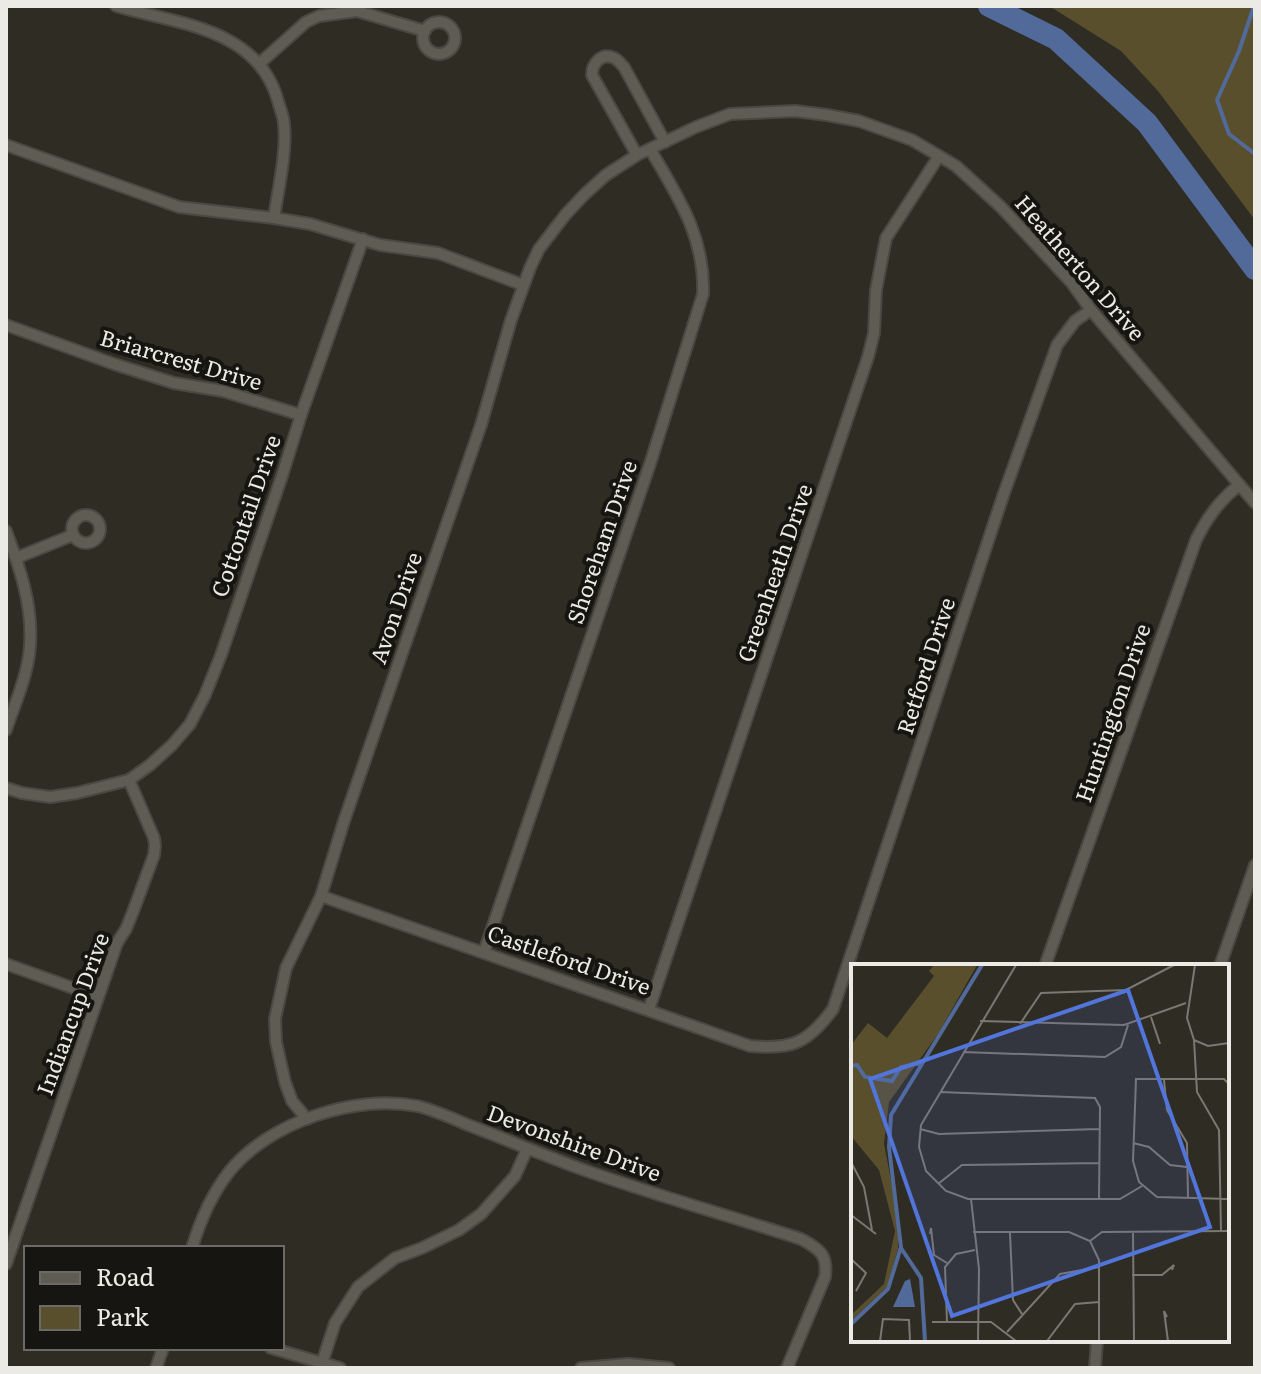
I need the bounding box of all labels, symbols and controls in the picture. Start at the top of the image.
street label: Heatherton Drive [1008,187,1154,347]
street label: Briarcrest Drive [97,320,266,397]
street label: Cottontail Drive [201,430,288,601]
street label: Shoreham Drive [557,455,644,628]
street label: Greenheath Drive [728,479,820,666]
street label: Avon Drive [360,547,429,668]
street label: Retford Drive [887,593,962,738]
street label: Huntington Drive [1066,619,1158,806]
street label: Castleford Drive [483,915,656,1002]
street label: Indiancup Drive [27,927,116,1099]
inset map [851,964,1229,1342]
street label: Devonshire Drive [483,1095,666,1188]
legend [24,1246,284,1350]
text: Road [96,1258,155,1293]
text: Park [96,1298,149,1333]

